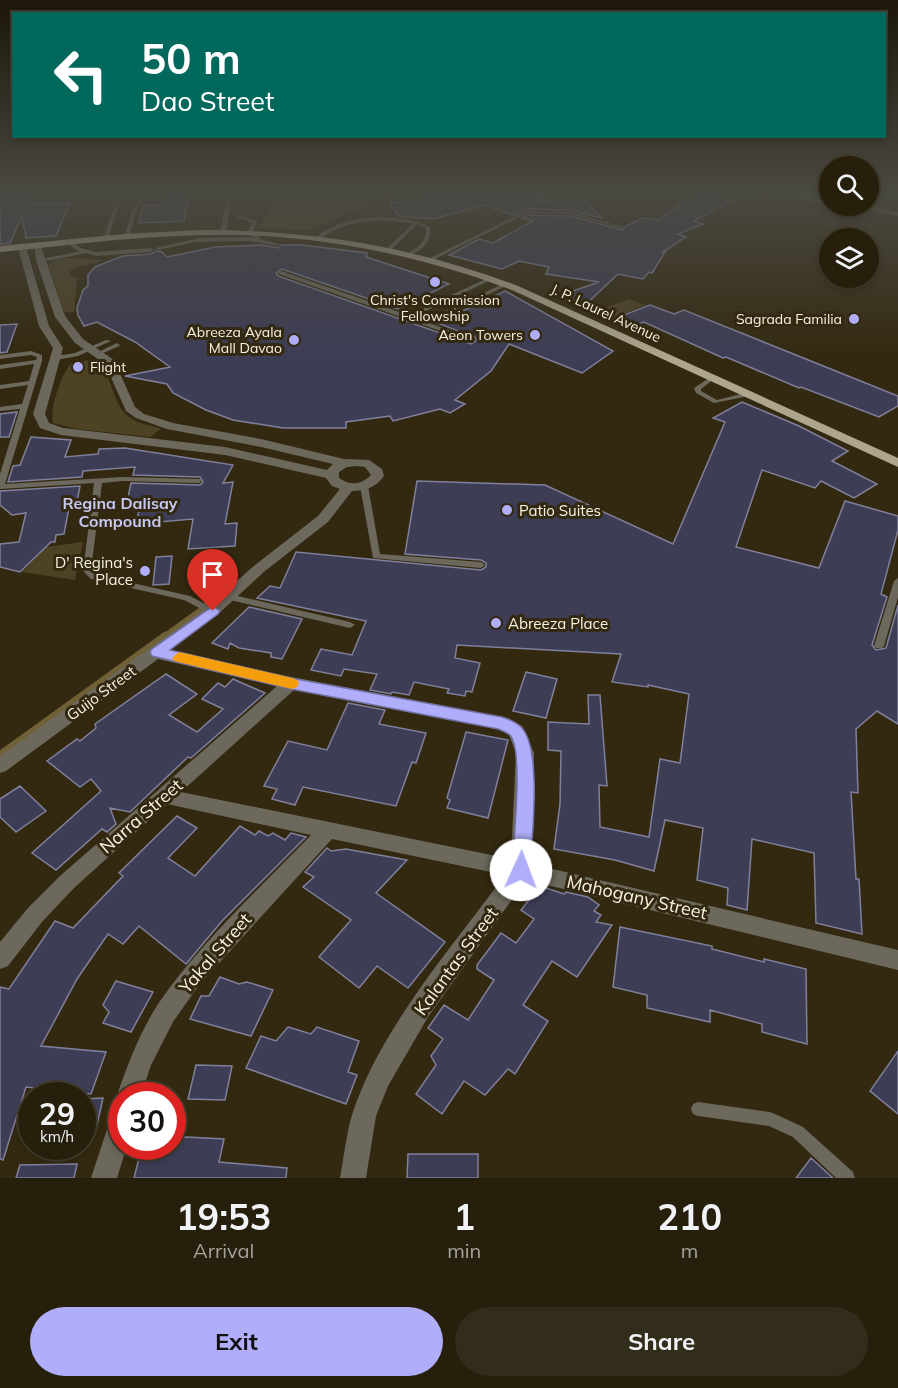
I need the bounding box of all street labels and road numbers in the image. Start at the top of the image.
street label: J. P. Laurel Avenue [548,280,664,346]
street label: Guijo Street [63,662,139,724]
street label: Narra Street [95,774,187,858]
street label: Mahogany Street [565,870,709,924]
street label: Kalantas Street [409,902,503,1020]
street label: Yakal Street [173,908,256,999]

